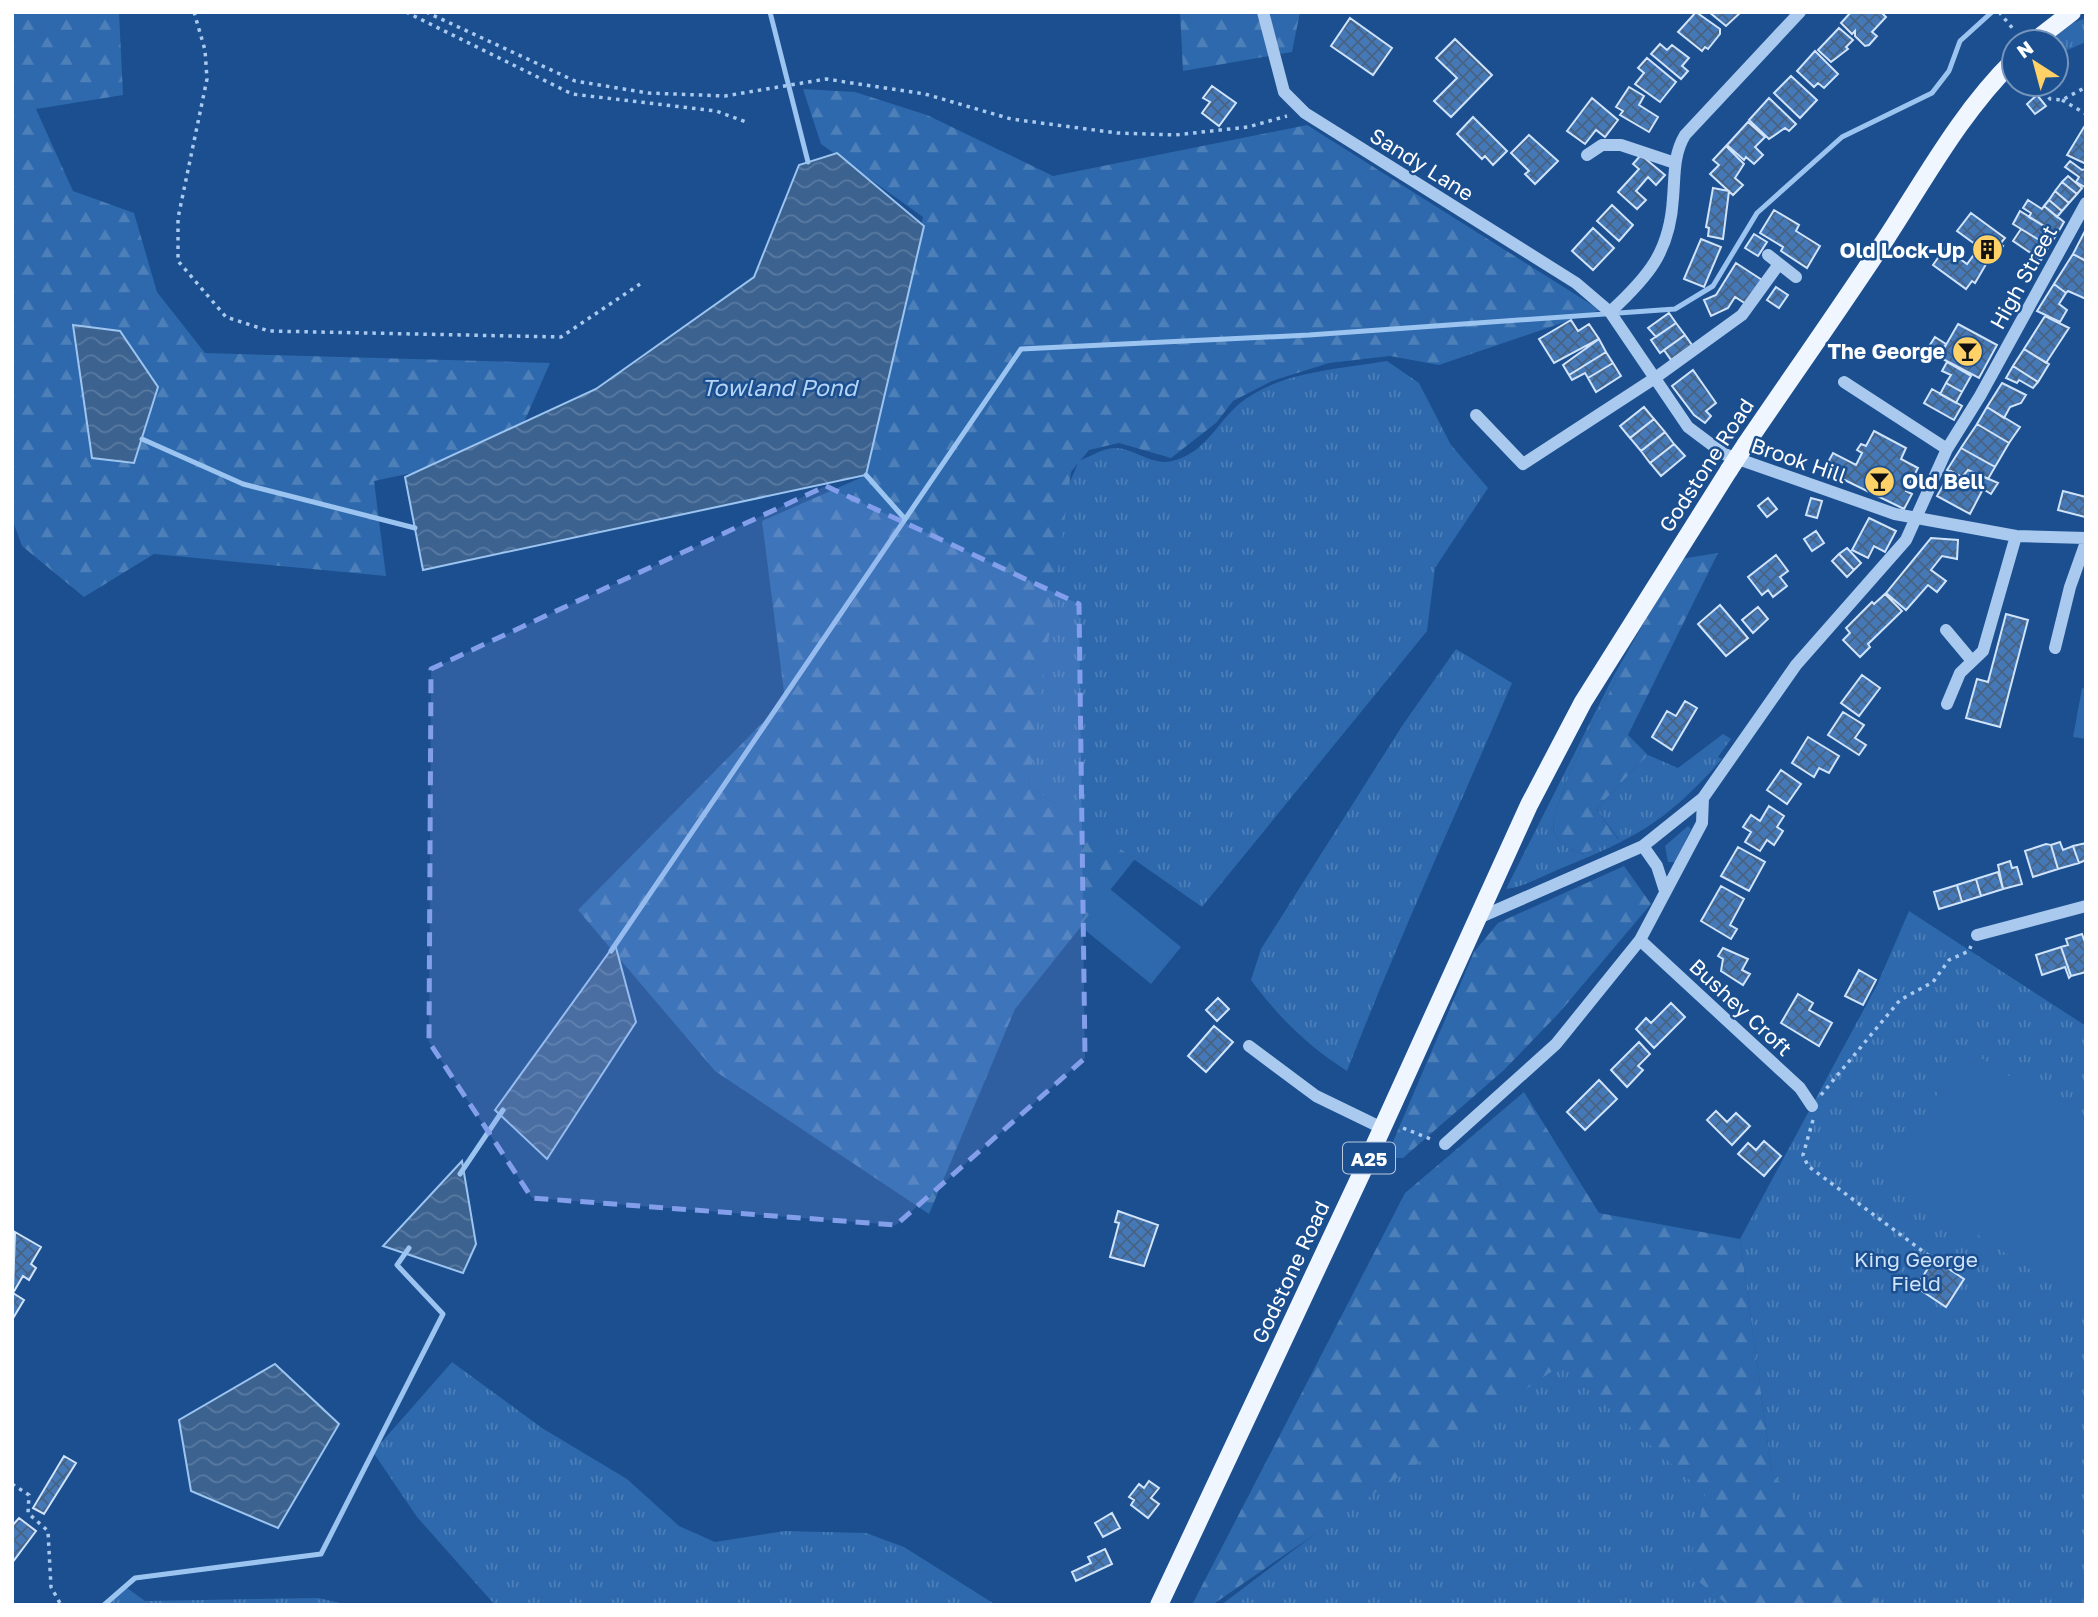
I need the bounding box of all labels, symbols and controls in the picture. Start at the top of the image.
north arrow [2000,28,2070,98]
text: N [2012,35,2037,62]
street label: Sandy Lane [1365,122,1479,206]
street label: High Street [1984,220,2062,334]
building icon: Old Lock-Up [1971,233,2005,267]
place label: Old Lock-Up [1839,237,1965,263]
bar icon: The George [1951,334,1985,368]
place label: The George [1827,338,1945,364]
water label: Towland Pond [701,373,860,401]
street label: Godstone Road [1653,393,1759,537]
street label: Brook Hill [1748,432,1850,488]
bar icon: Old Bell [1862,464,1896,498]
place label: Old Bell [1902,468,1985,494]
street label: Bushey Croft [1684,953,1798,1061]
road number: A25 [1343,1142,1395,1174]
street label: Godstone Road [1246,1197,1334,1347]
park label: King George Field [1854,1246,1978,1296]

